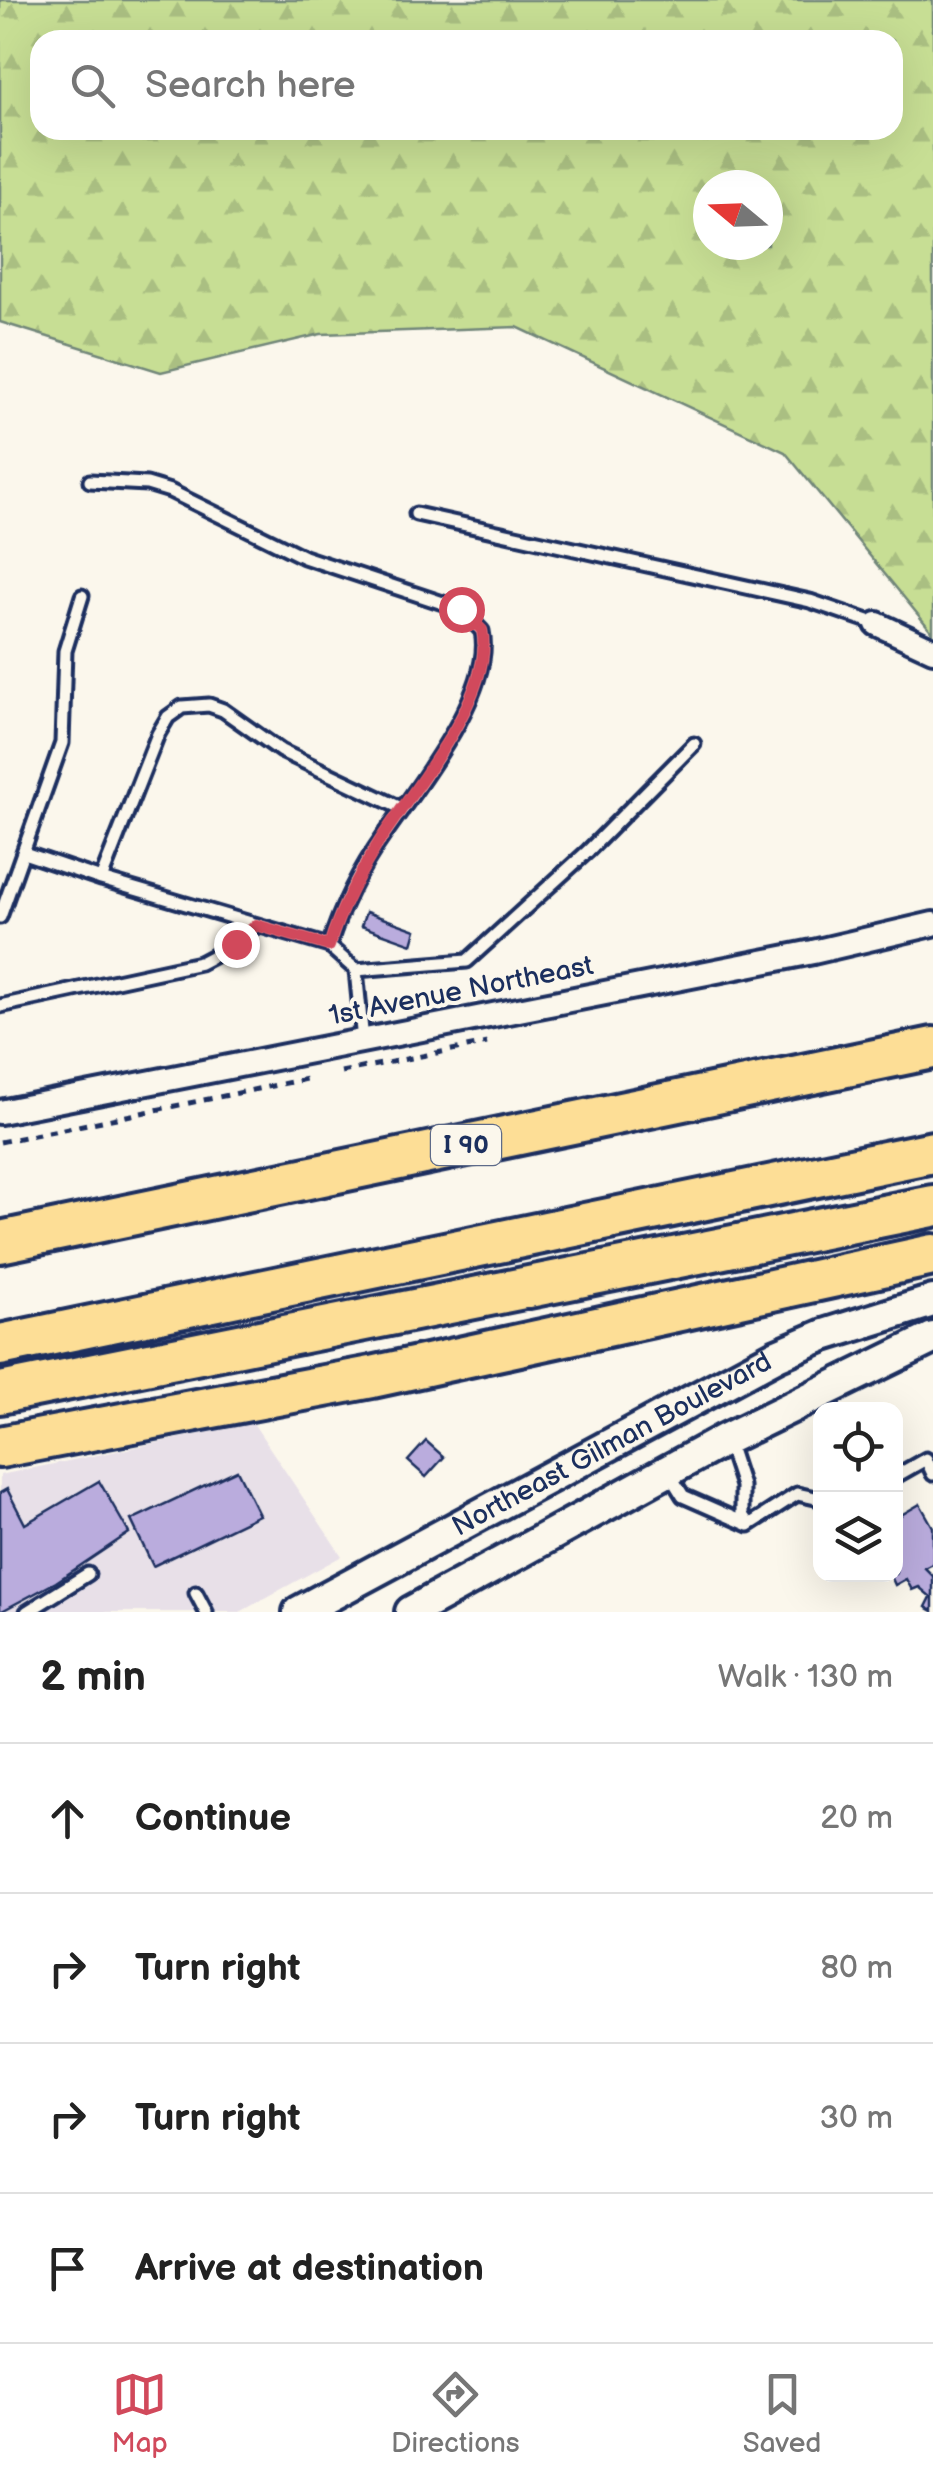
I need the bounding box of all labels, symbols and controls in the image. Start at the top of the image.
search box [30,30,903,140]
icon: search [65,58,120,113]
text: Search here [145,63,356,108]
north arrow [693,170,783,260]
route start [439,587,485,633]
route end [214,922,260,968]
street label: 1st Avenue Northeast [326,949,596,1033]
road number: I 90 [431,1125,501,1165]
street label: Northeast Gilman Boulevard [446,1345,777,1543]
map controls [813,1402,903,1582]
button: locate [813,1402,903,1492]
button: layers [813,1492,903,1582]
text: 2 min [40,1652,146,1703]
text: Walk · 130 m [718,1658,893,1697]
icon: ahead [40,1791,95,1846]
text: Continue [135,1796,291,1841]
text: 20 m [820,1799,893,1838]
icon: right [40,1941,95,1996]
text: Turn right [135,1946,300,1991]
text: 80 m [820,1949,893,1988]
icon: right [40,2091,95,2146]
text: Turn right [135,2096,300,2141]
text: 30 m [819,2099,893,2138]
icon: arrive [40,2241,95,2296]
text: Arrive at destination [135,2246,484,2291]
tab: Map [112,2367,168,2460]
tab: Directions [391,2367,520,2460]
tab: Saved [743,2367,821,2460]

